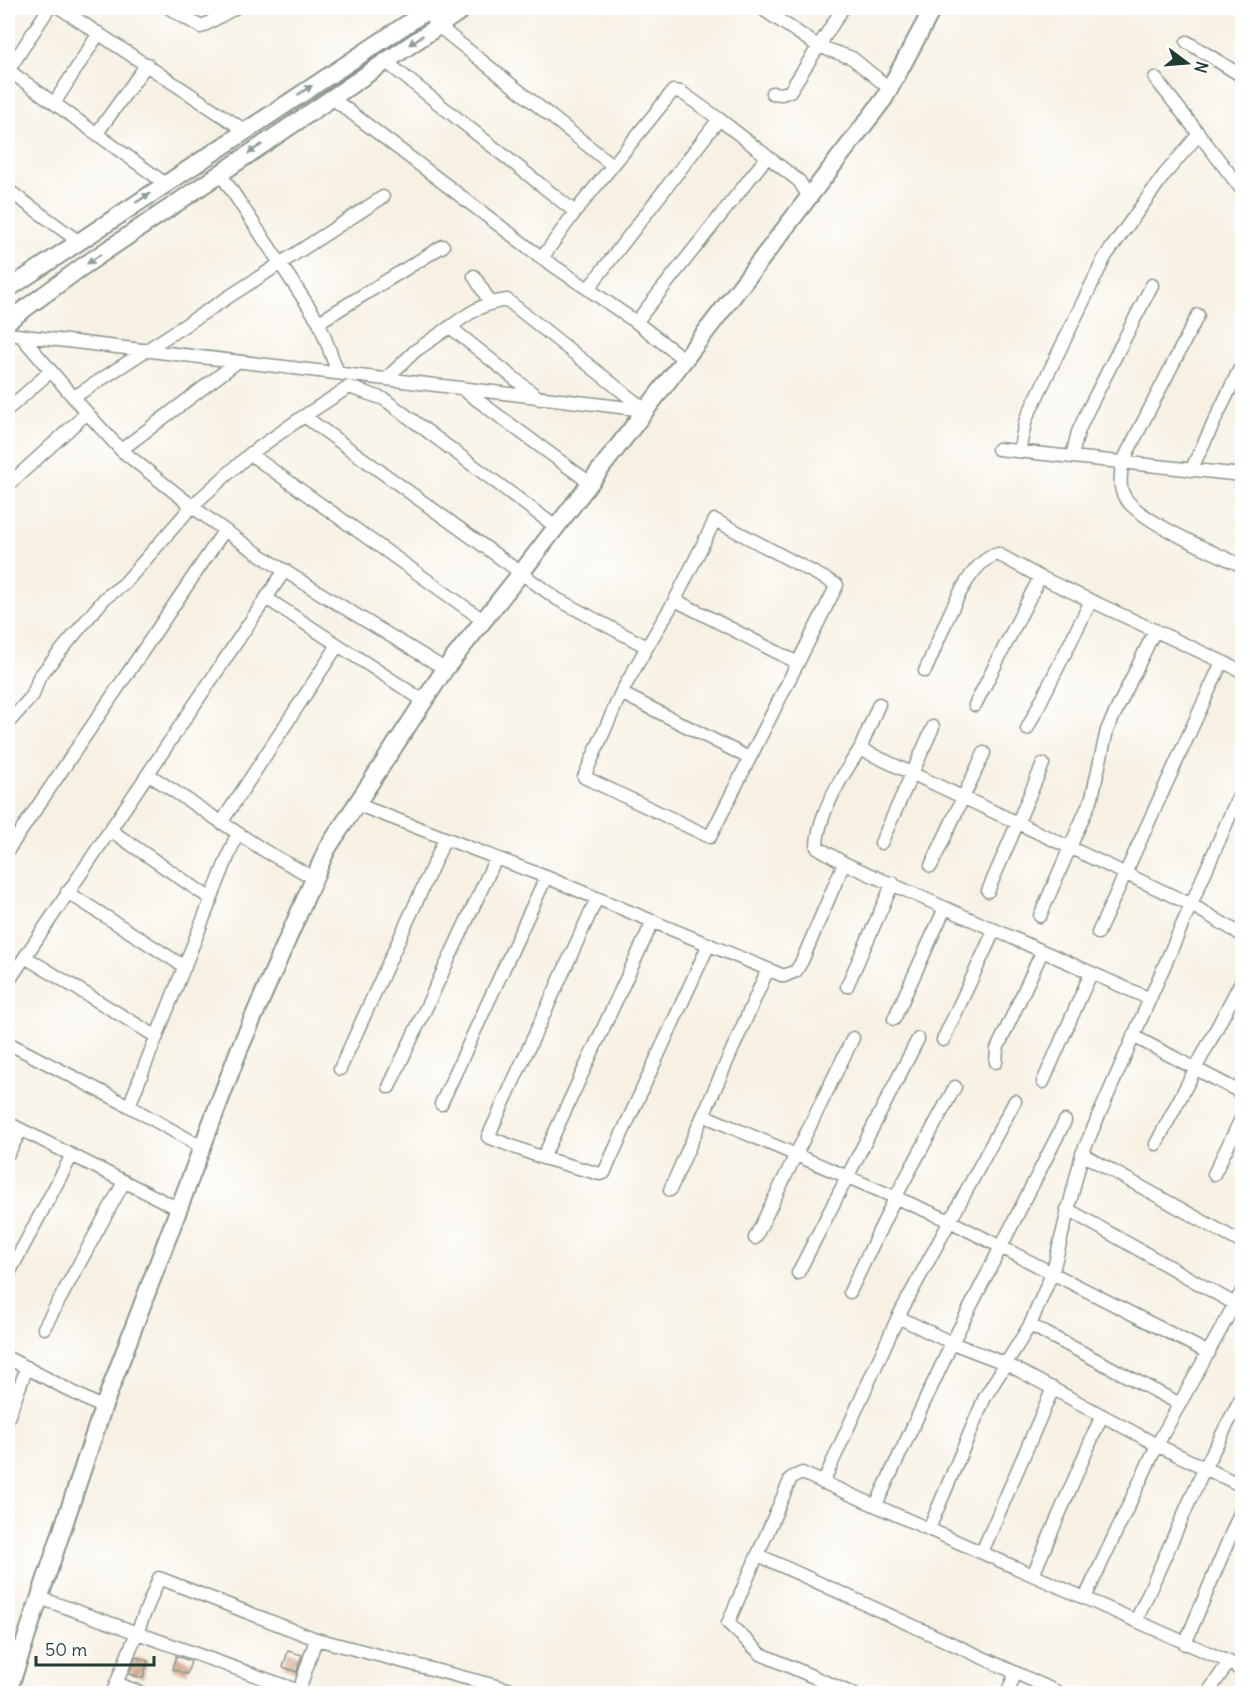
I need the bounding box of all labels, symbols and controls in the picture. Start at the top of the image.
north arrow [1157,33,1217,93]
one-way arrow [409,34,425,46]
text: N [1190,59,1213,75]
one-way arrow [297,84,313,96]
one-way arrow [247,144,263,155]
one-way arrow [135,193,152,204]
one-way arrow [86,253,102,265]
scale bar [36,1629,154,1667]
text: 50 m [45,1638,87,1661]

